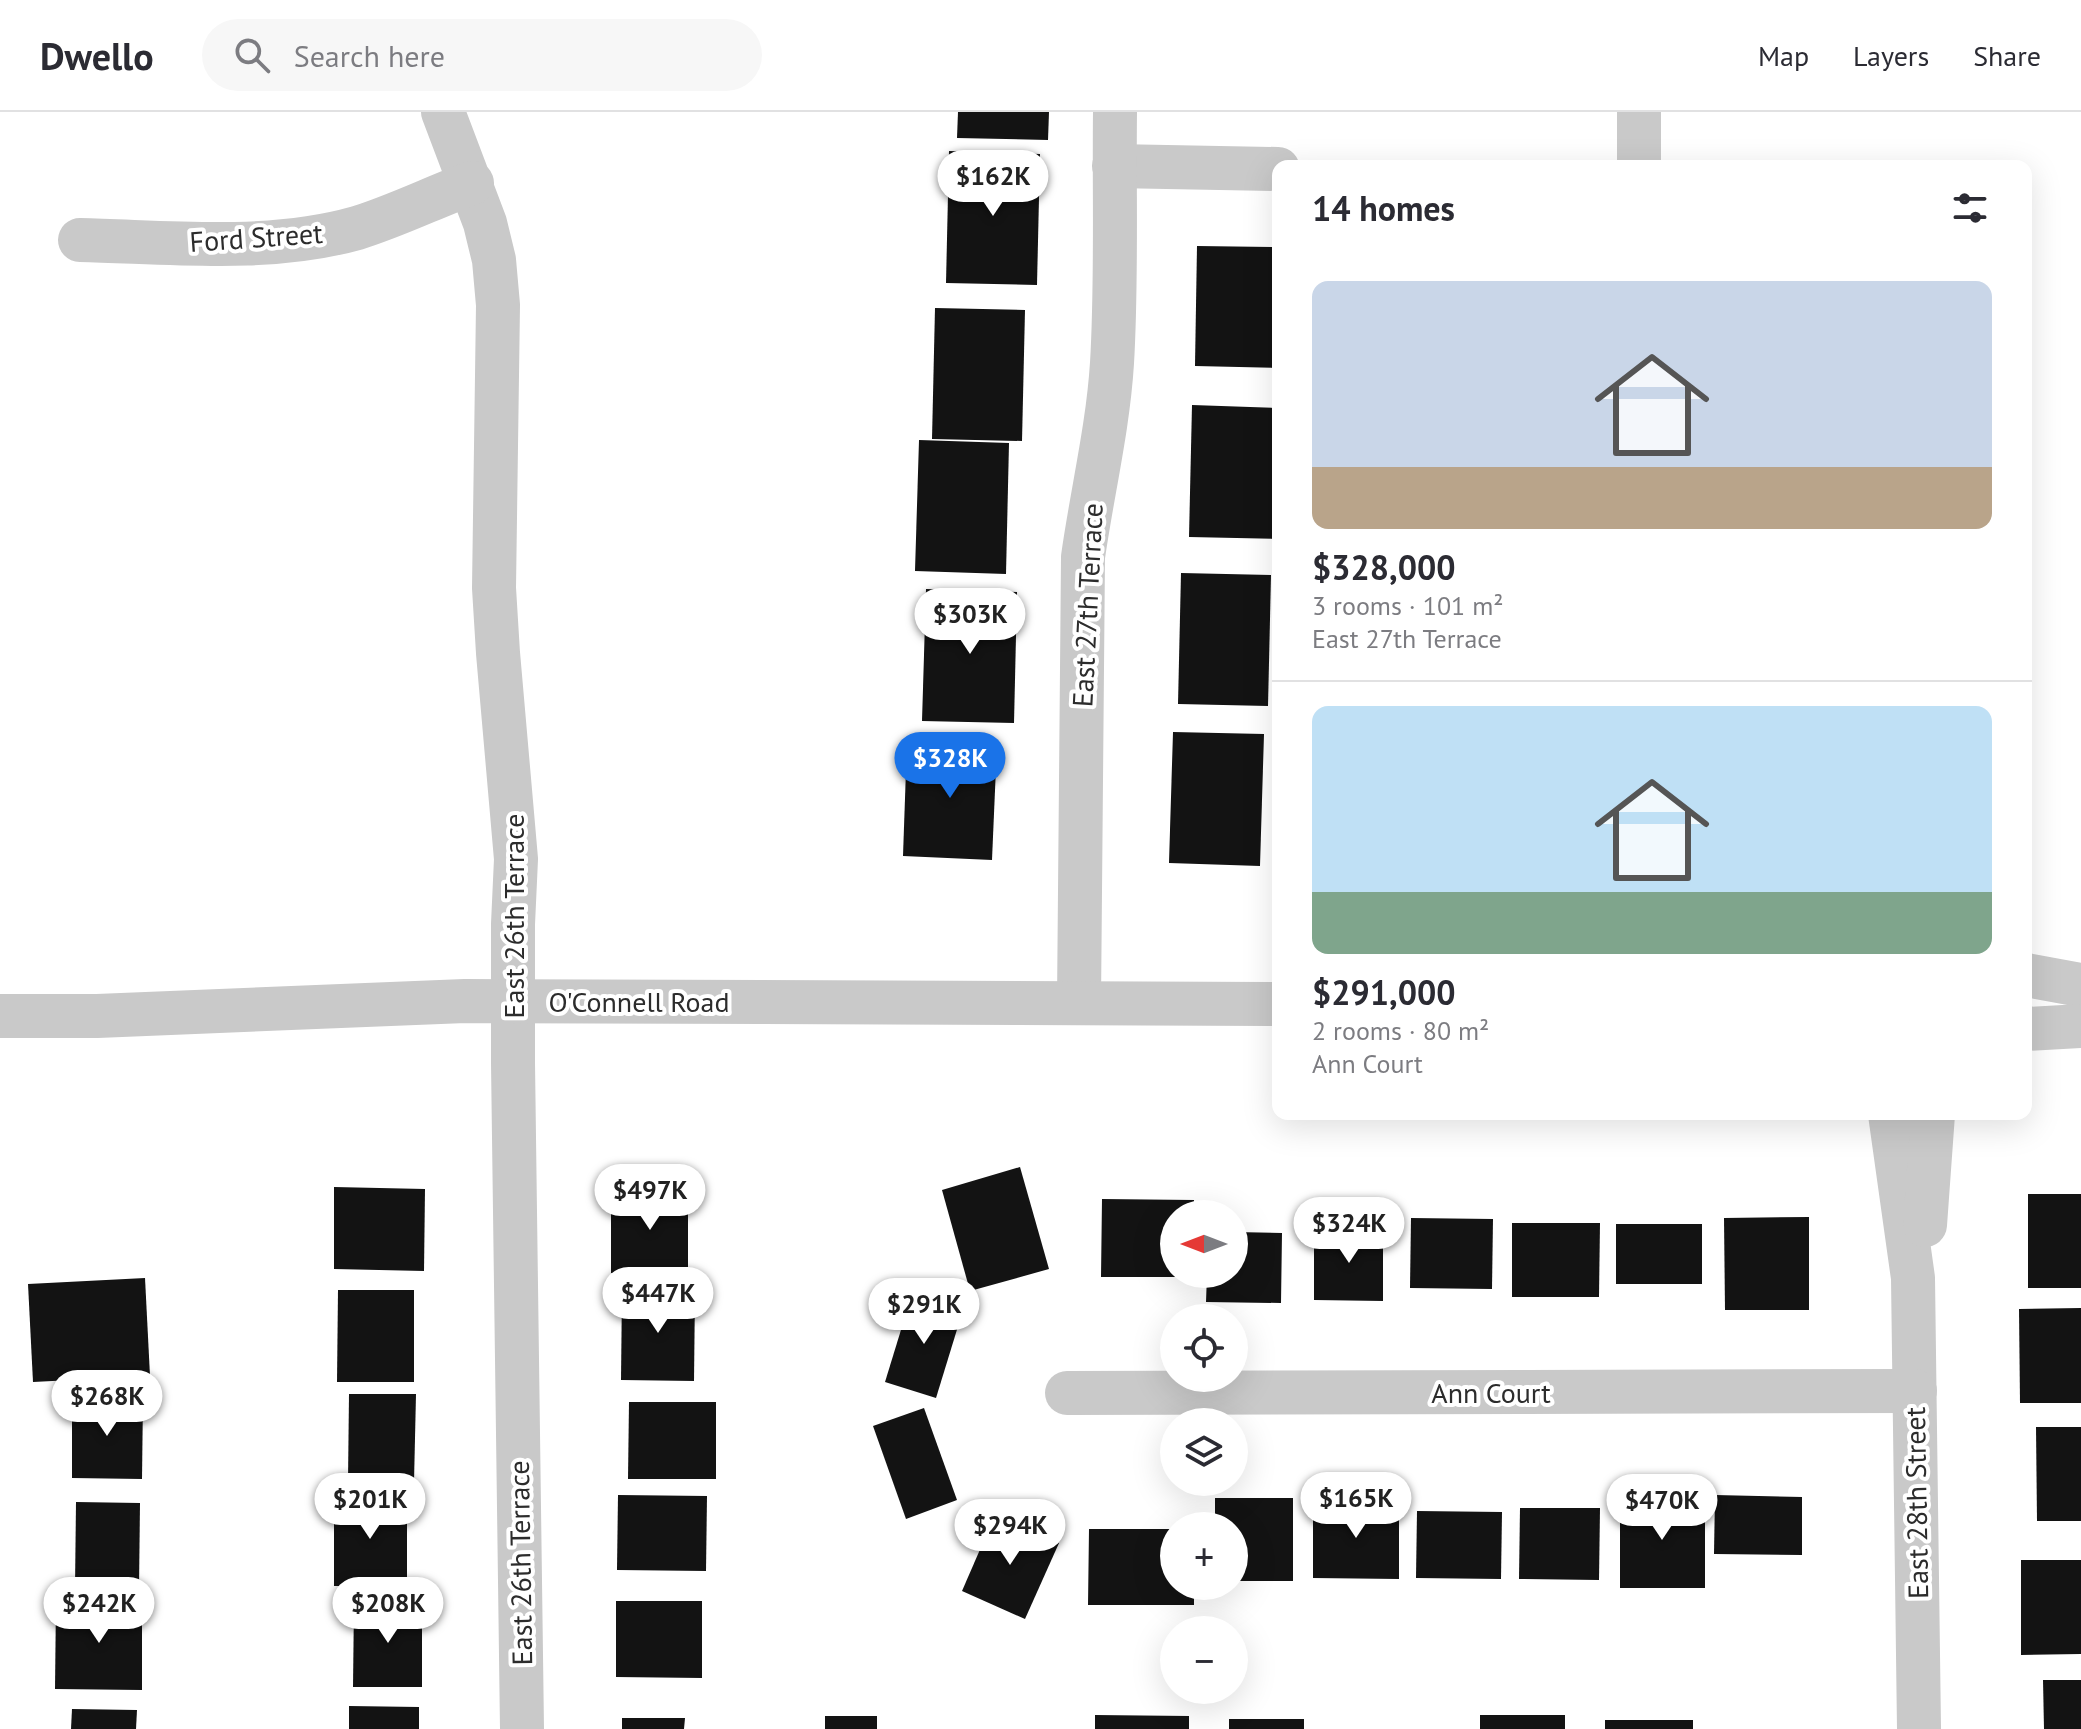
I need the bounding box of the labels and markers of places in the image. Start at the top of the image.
pin: $162K [937,150,1049,218]
pin: $303K [914,588,1026,656]
pin: $328K [894,732,1006,800]
pin: $497K [594,1164,706,1232]
pin: $324K [1293,1197,1405,1265]
pin: $447K [602,1267,714,1335]
pin: $291K [868,1278,980,1346]
pin: $268K [51,1370,163,1438]
pin: $165K [1300,1472,1412,1540]
pin: $201K [314,1473,426,1541]
pin: $470K [1606,1474,1718,1542]
pin: $294K [954,1499,1066,1567]
pin: $242K [43,1577,155,1645]
pin: $208K [332,1577,444,1645]

